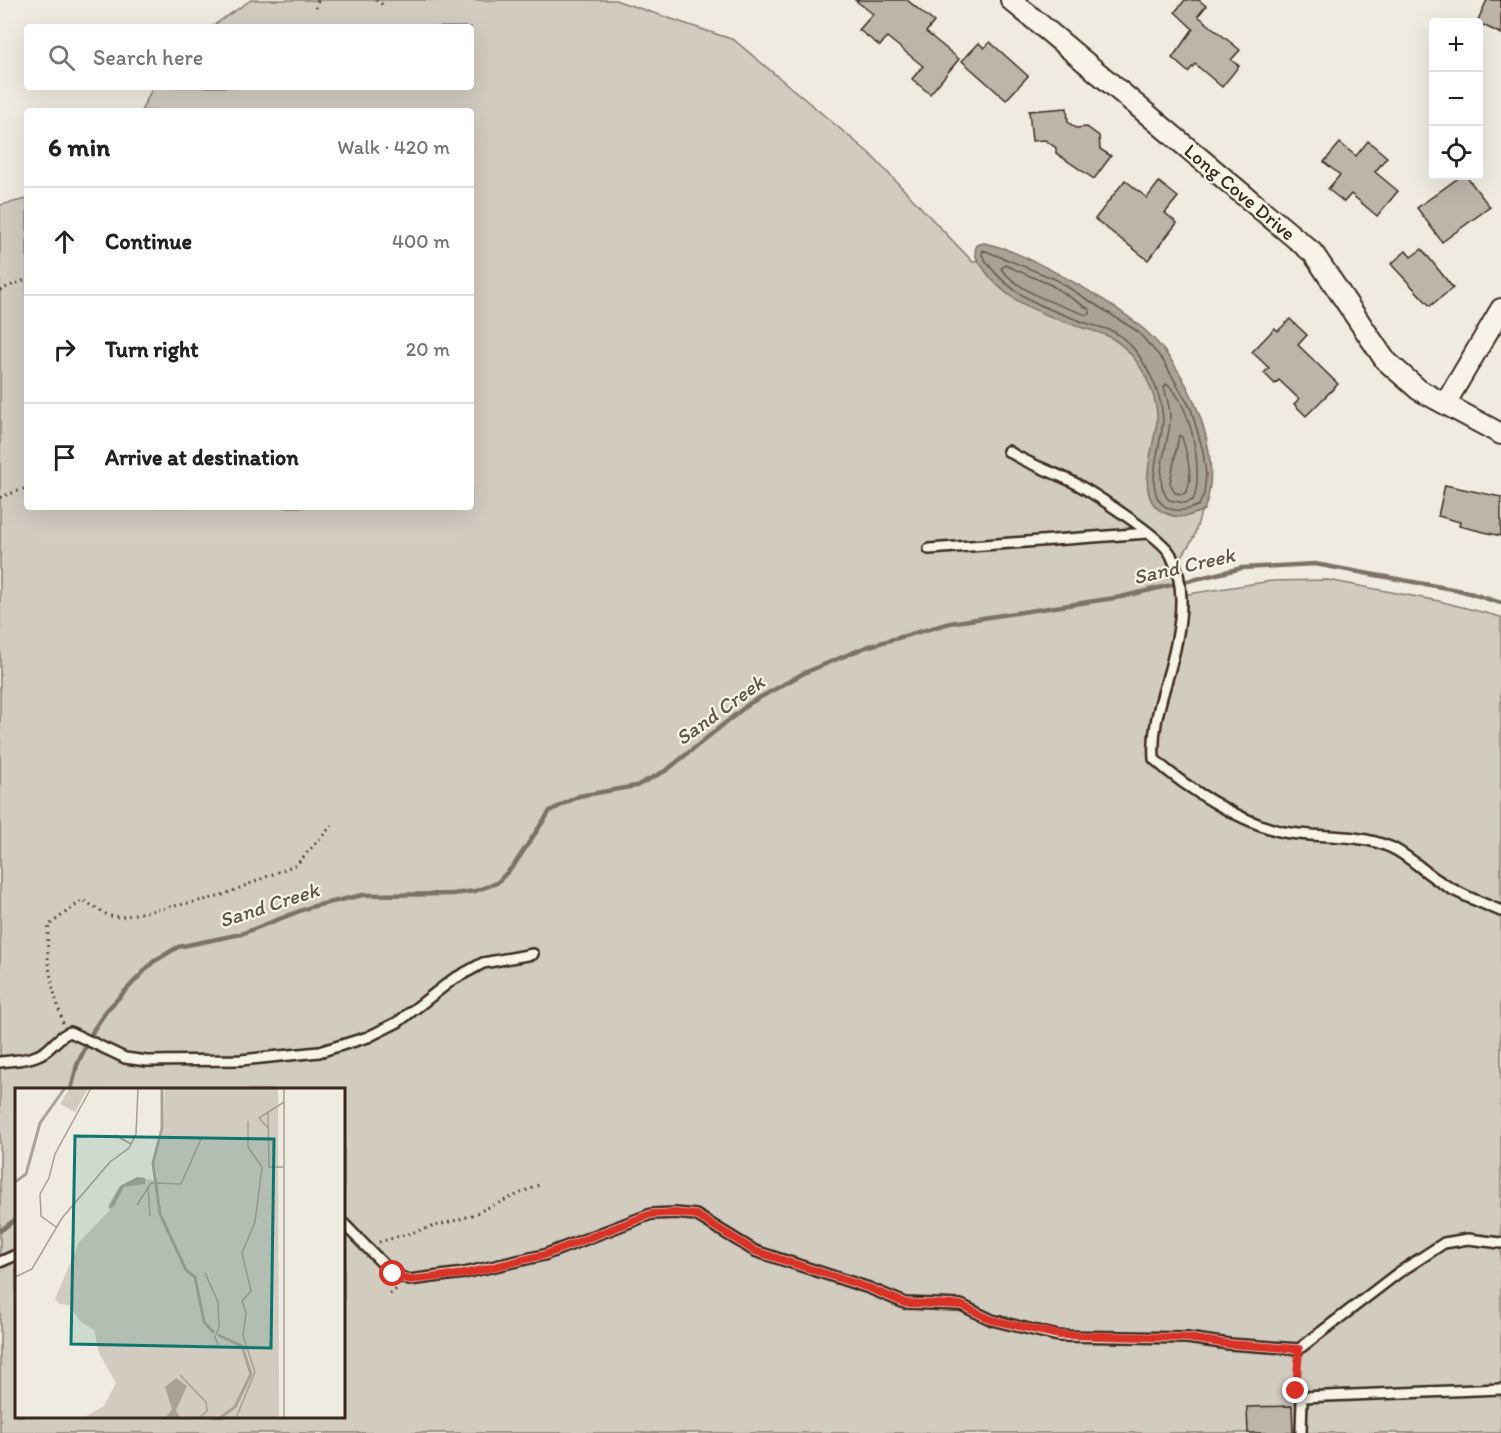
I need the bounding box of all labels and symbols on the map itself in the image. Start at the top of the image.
street label: Long Cove Drive [1180,139,1300,245]
water label: Sand Creek [1131,541,1238,589]
water label: Sand Creek [671,668,770,750]
water label: Sand Creek [216,876,323,932]
inset map [15,1088,345,1418]
route start [379,1260,405,1286]
route end [1282,1377,1308,1403]

